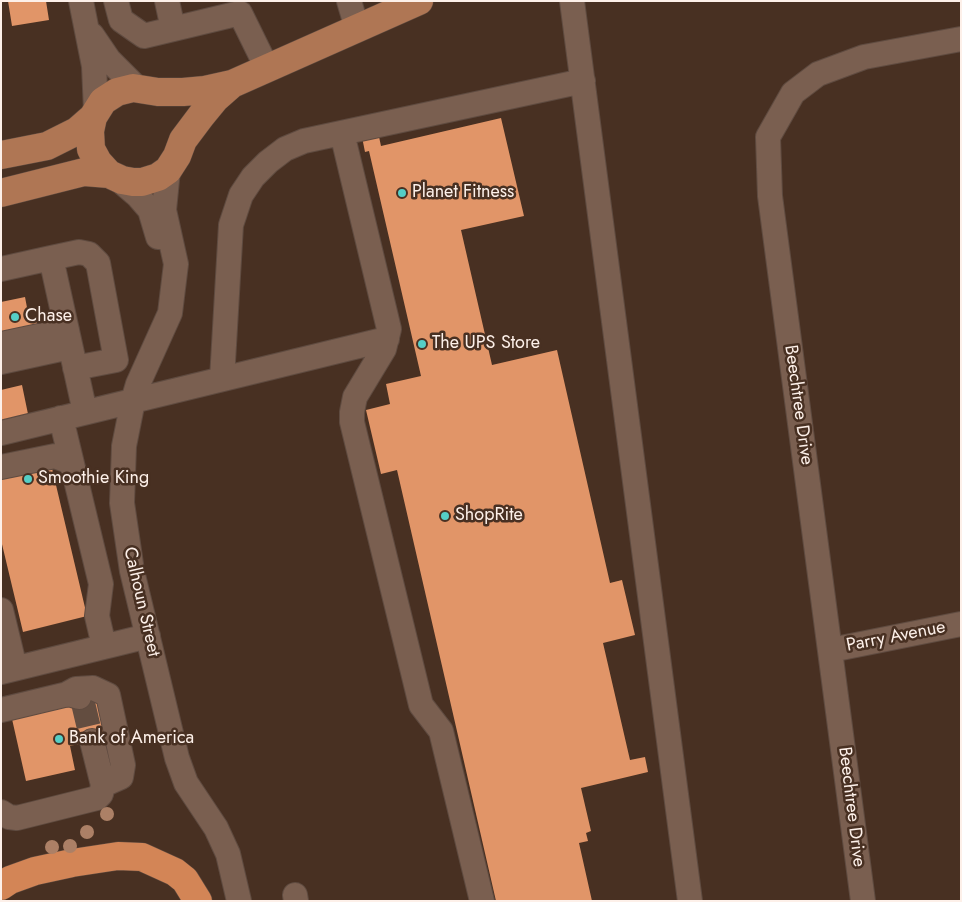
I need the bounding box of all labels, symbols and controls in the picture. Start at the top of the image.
place label: Planet Fitness [412,182,514,204]
marker: Planet Fitness [396,187,408,199]
place label: Chase [25,306,72,328]
marker: Chase [9,311,21,323]
place label: The UPS Store [432,333,540,355]
marker: The UPS Store [416,338,428,350]
street label: Beechtree Drive [779,344,817,466]
place label: Smoothie King [38,468,149,490]
marker: Smoothie King [22,473,34,485]
place label: ShopRite [455,505,523,527]
marker: ShopRite [439,510,451,522]
street label: Calhoun Street [118,545,164,659]
street label: Parry Avenue [845,617,947,657]
place label: Bank of America [69,728,194,750]
marker: Bank of America [53,733,65,745]
street label: Beechtree Drive [833,746,869,868]

